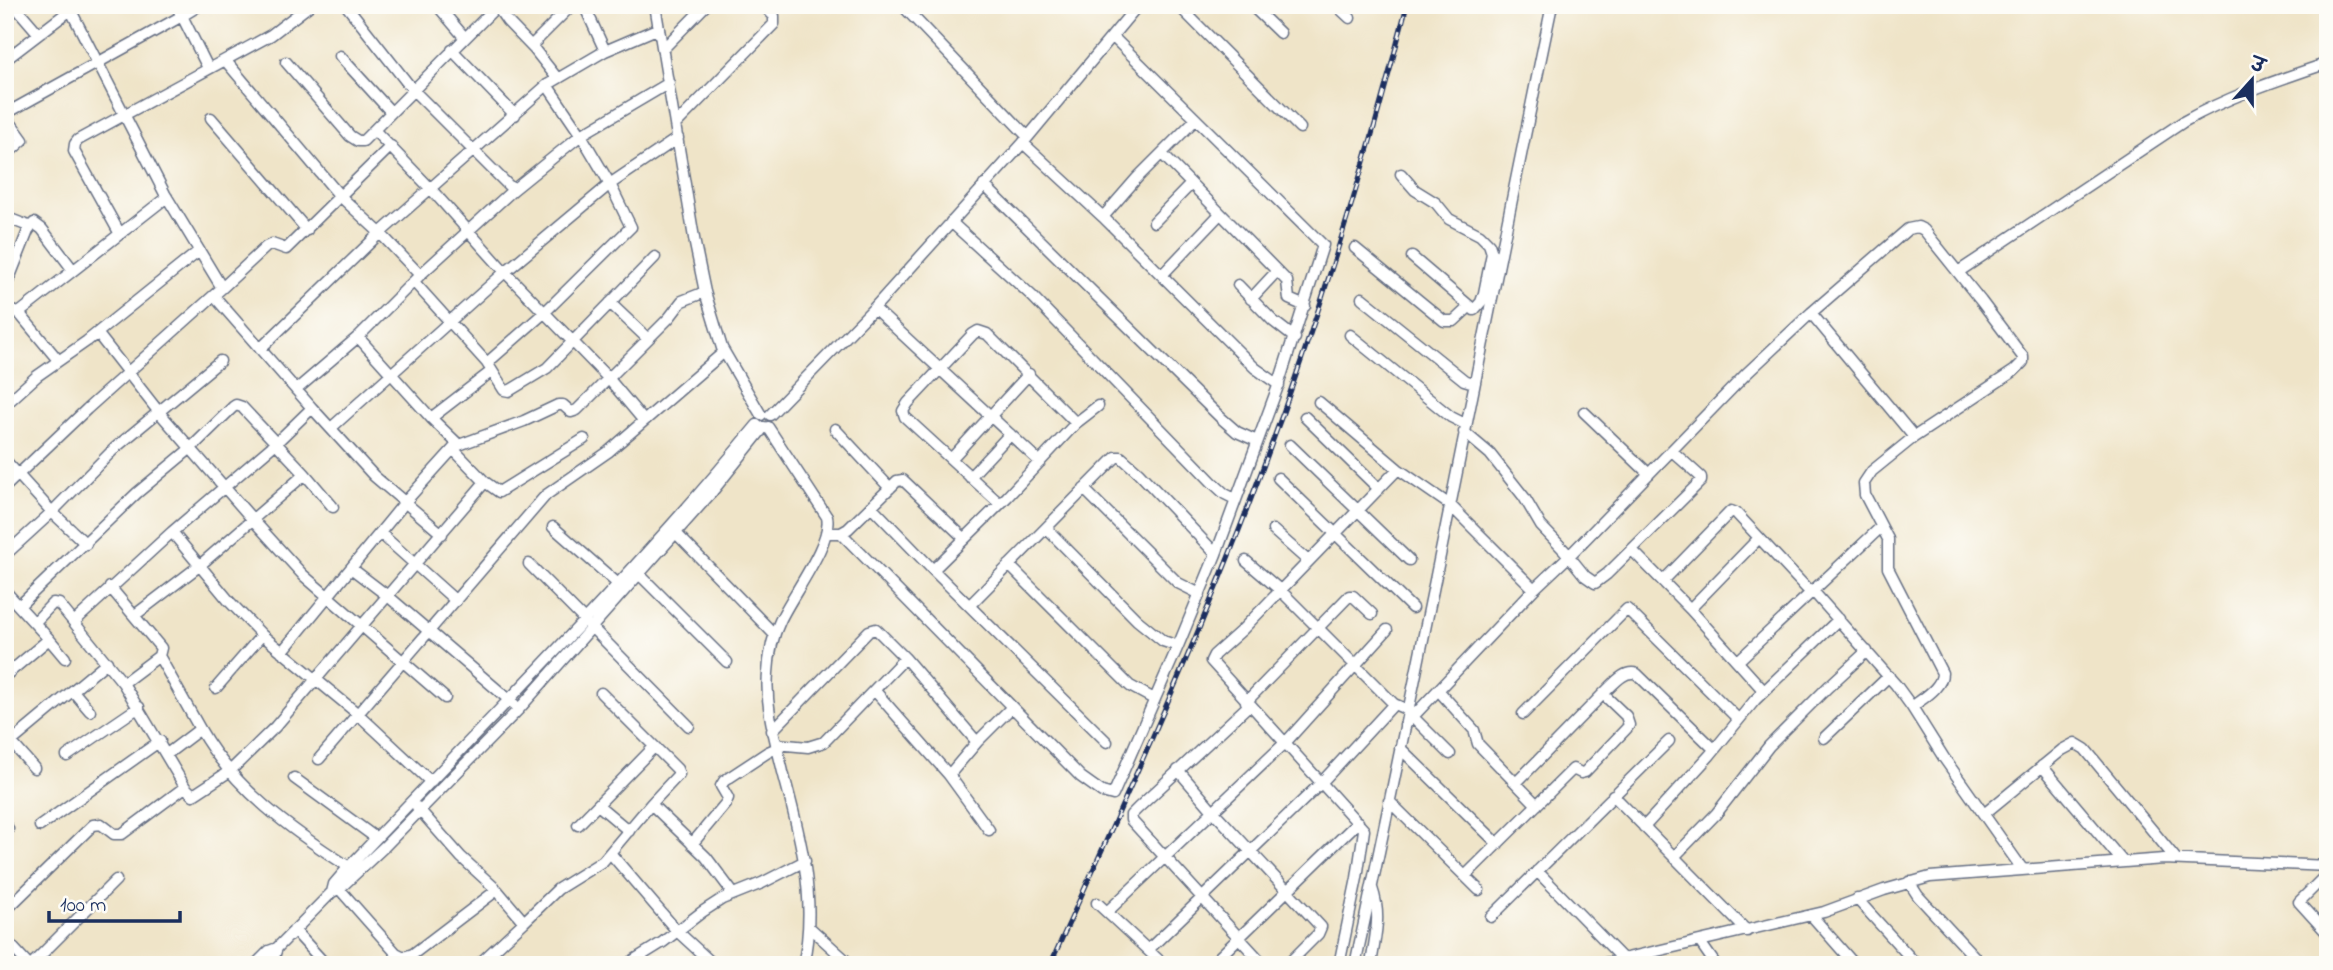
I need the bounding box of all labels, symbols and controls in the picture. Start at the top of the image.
north arrow [2218,46,2288,116]
text: उ [2245,51,2270,82]
scale bar [49,879,180,923]
text: 100 m [60,891,106,921]

